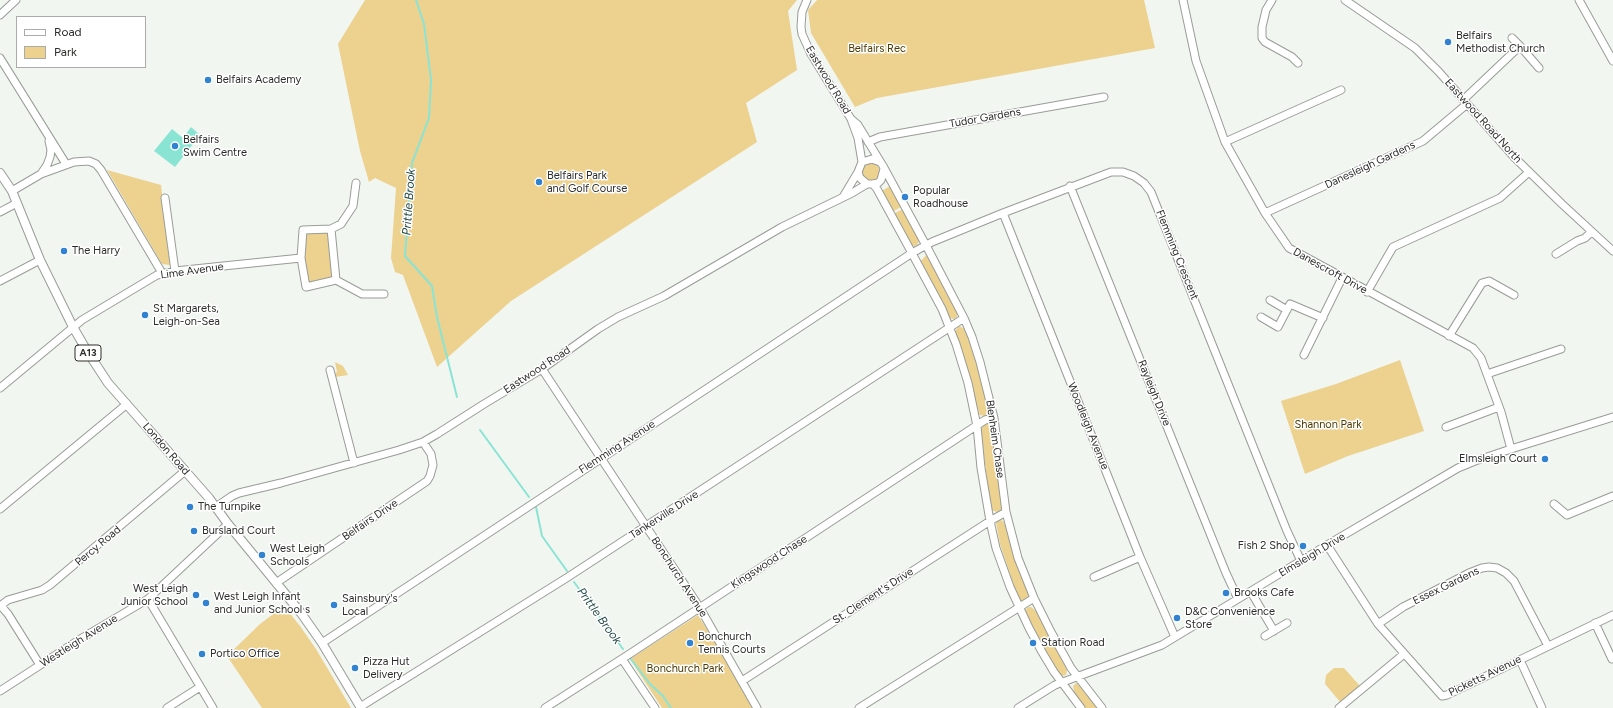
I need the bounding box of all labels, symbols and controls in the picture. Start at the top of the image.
legend [16,16,146,68]
text: Road [54,25,82,39]
place label: Belfairs Methodist Church [1456,29,1545,55]
marker: Belfairs Methodist Church [1443,37,1453,47]
park label: Belfairs Rec [848,42,906,56]
street label: Eastwood Road [802,44,854,116]
text: Park [54,45,77,59]
place label: Belfairs Academy [216,73,301,87]
marker: Belfairs Academy [203,75,213,85]
street label: Eastwood Road North [1442,76,1524,166]
street label: Tudor Gardens [948,105,1022,131]
place label: Belfairs Swim Centre [183,133,247,159]
street label: Danesleigh Gardens [1323,138,1417,192]
marker: Belfairs Swim Centre [170,141,180,151]
water label: Prittle Brook [400,168,418,236]
place label: Belfairs Park and Golf Course [547,169,627,195]
marker: Belfairs Park and Golf Course [534,177,544,187]
place label: Popular Roadhouse [913,184,968,210]
marker: Popular Roadhouse [900,192,910,202]
street label: Flemming Crescent [1153,208,1201,302]
place label: The Harry [72,244,120,258]
street label: Danescroft Drive [1291,245,1369,297]
marker: The Harry [59,246,69,256]
street label: Lime Avenue [160,260,224,282]
place label: St Margarets, Leigh-on-Sea [153,302,220,328]
marker: St Margarets, Leigh-on-Sea [140,310,150,320]
street label: Eastwood Road [501,343,573,397]
road number: A13 [75,345,101,361]
street label: Rayleigh Drive [1135,358,1173,428]
street label: Woodleigh Avenue [1064,381,1112,471]
street label: Blenheim Chase [983,399,1007,479]
street label: Flemming Avenue [576,417,658,477]
park label: Shannon Park [1295,418,1361,432]
street label: London Road [140,420,192,478]
place label: Elmsleigh Court [1459,452,1537,466]
marker: Elmsleigh Court [1540,454,1550,464]
street label: Tankerville Drive [627,488,701,542]
street label: Belfairs Drive [340,497,400,543]
place label: The Turnpike [198,500,261,514]
marker: The Turnpike [185,502,195,512]
street label: Percy Road [72,523,124,569]
place label: Bursland Court [202,524,275,538]
marker: Bursland Court [189,526,199,536]
street label: Elmsleigh Drive [1276,530,1348,580]
street label: Kingswood Chase [728,532,810,592]
street label: Bonchurch Avenue [648,534,710,620]
place label: Fish 2 Shop [1238,539,1295,553]
marker: Fish 2 Shop [1298,541,1308,551]
place label: West Leigh Schools [270,542,325,568]
marker: West Leigh Schools [257,550,267,560]
street label: Essex Gardens [1411,564,1481,608]
street label: St. Clement's Drive [830,565,916,627]
place label: West Leigh Junior School [121,582,188,608]
water label: Prittle Brook [574,585,624,647]
place label: Brooks Cafe [1234,586,1294,600]
marker: Brooks Cafe [1221,588,1231,598]
marker: West Leigh Junior School [191,590,201,600]
place label: West Leigh Infant and Junior School s [214,590,310,616]
place label: Sainsbury's Local [342,592,398,618]
marker: West Leigh Infant and Junior School s [201,598,211,608]
marker: Sainsbury's Local [329,600,339,610]
place label: D&C Convenience Store [1185,605,1275,631]
street label: Westleigh Avenue [38,612,120,670]
marker: D&C Convenience Store [1172,613,1182,623]
place label: Bonchurch Tennis Courts [698,630,766,656]
place label: Station Road [1041,636,1105,650]
marker: Bonchurch Tennis Courts [685,638,695,648]
marker: Station Road [1028,638,1038,648]
place label: Portico Office [210,647,279,661]
marker: Portico Office [197,649,207,659]
street label: Picketts Avenue [1446,653,1524,699]
place label: Pizza Hut Delivery [363,655,410,681]
park label: Bonchurch Park [647,662,723,676]
marker: Pizza Hut Delivery [350,663,360,673]

